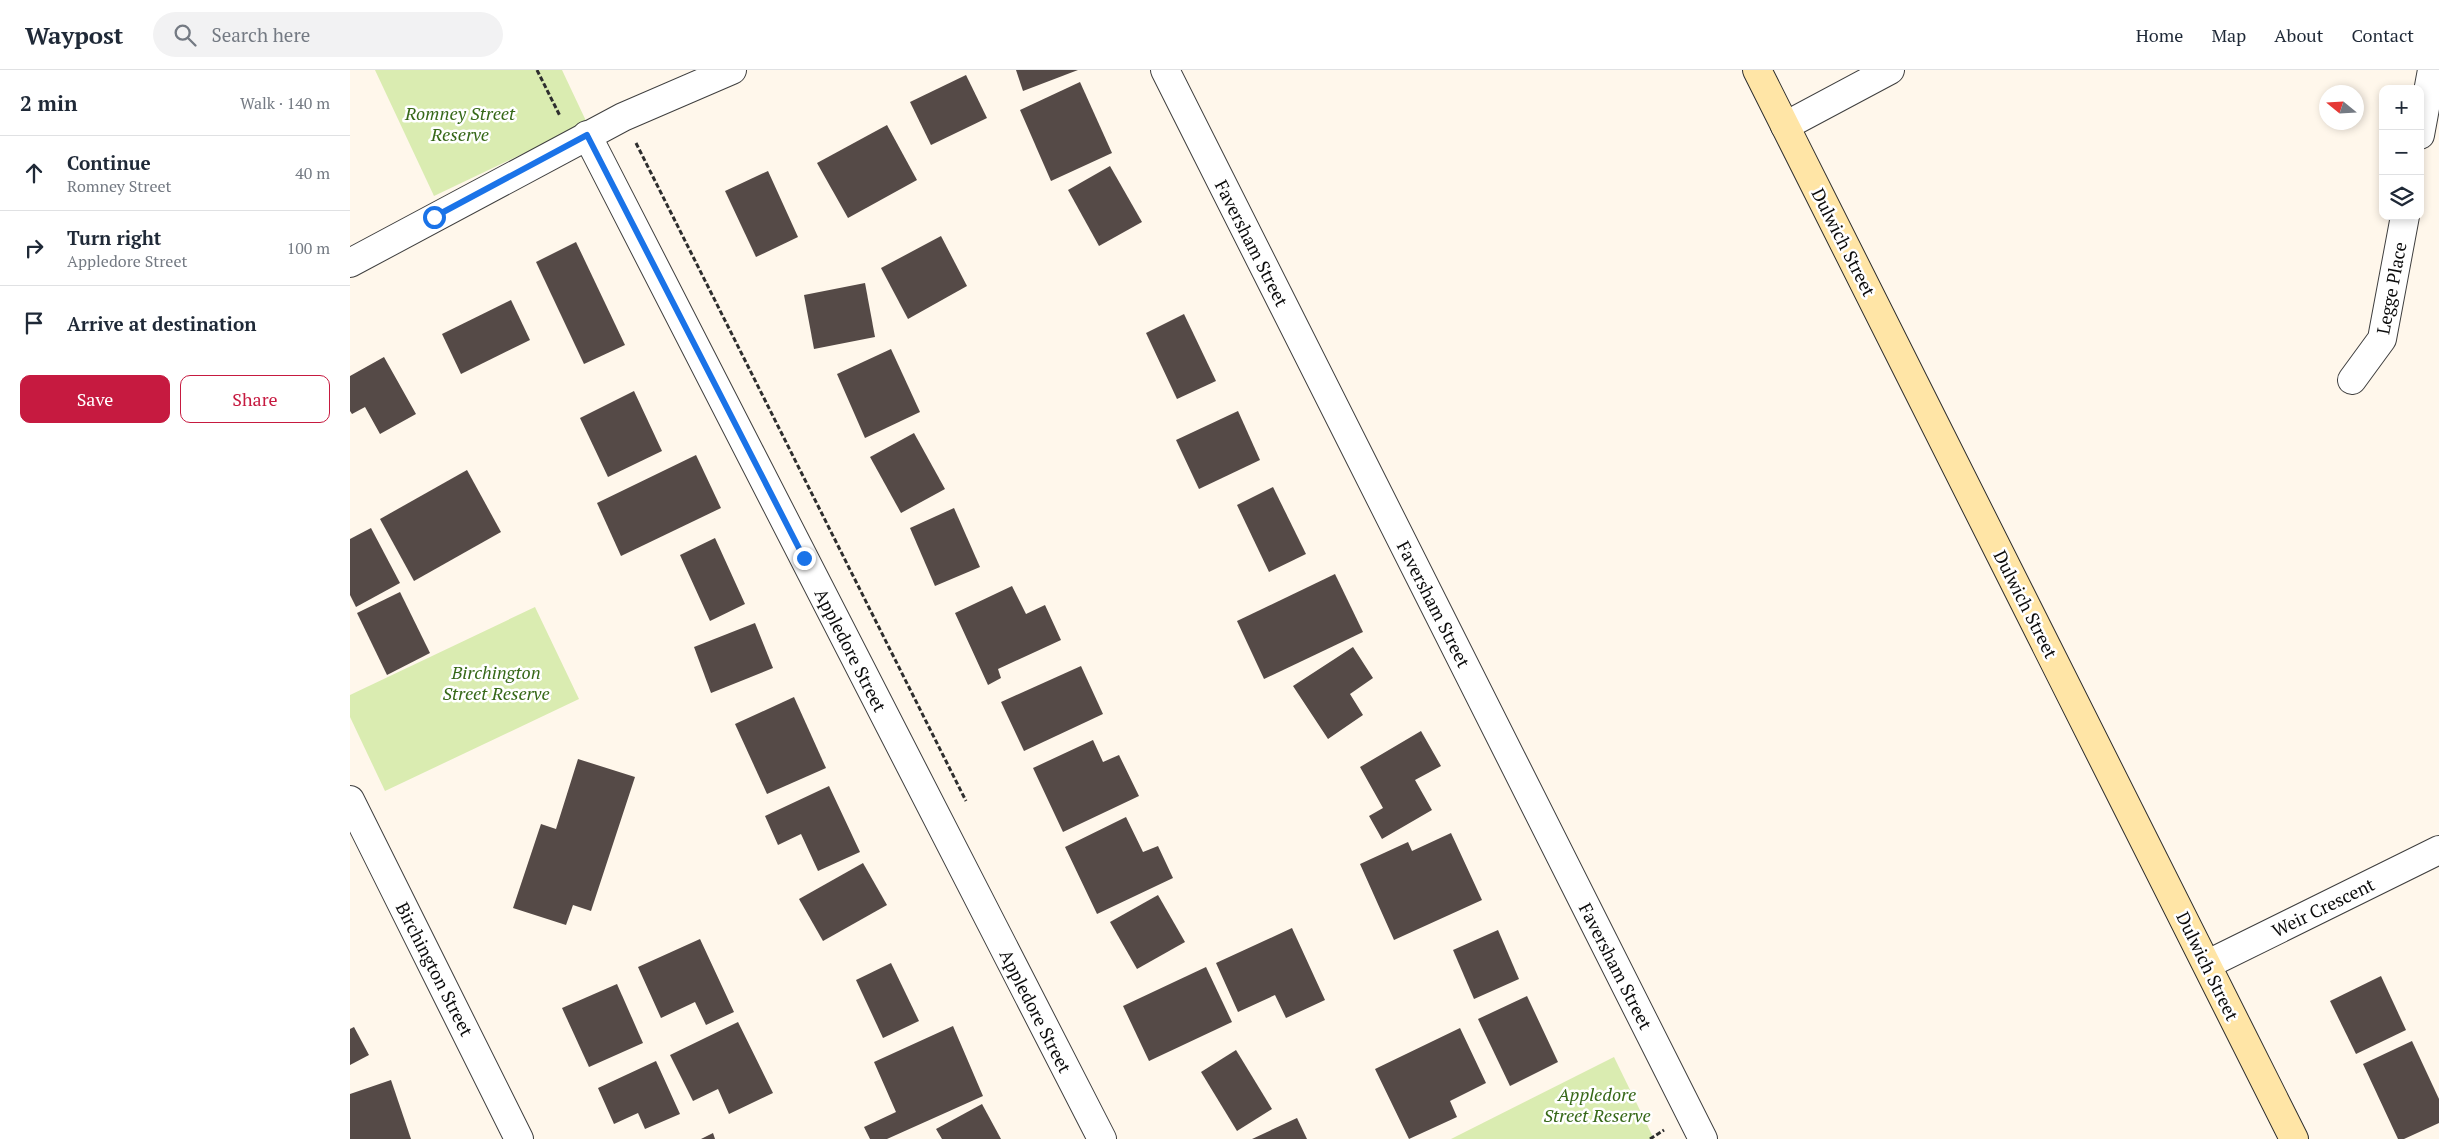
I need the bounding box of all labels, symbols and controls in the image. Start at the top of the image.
search box [153,12,503,57]
text: Waypost [25,19,123,51]
icon: search [171,21,199,49]
text: Search here [211,22,310,47]
text: Home [2136,23,2183,47]
text: Map [2211,23,2246,47]
text: About [2274,23,2323,47]
text: Contact [2351,23,2414,47]
north arrow [2319,85,2364,130]
map controls [2379,85,2424,220]
button: + [2379,85,2424,130]
text: 2 min [20,89,77,117]
text: Walk · 140 m [240,92,330,114]
park label: Romney Street Reserve [404,101,516,146]
button: − [2379,130,2424,175]
text: Continue [67,150,151,175]
icon: ahead [20,159,48,187]
text: 40 m [295,162,330,184]
text: Romney Street [67,175,171,197]
button: layers [2379,175,2424,220]
street label: Faversham Street [1210,176,1294,311]
street label: Dulwich Street [1806,184,1882,300]
route start [423,206,446,229]
text: Turn right [67,225,161,250]
icon: right [20,234,48,262]
text: 100 m [287,237,330,259]
street label: Legge Place [2370,240,2412,336]
text: Appledore Street [67,250,187,272]
icon: arrive [20,309,48,337]
text: Arrive at destination [67,311,256,336]
button: Save [20,375,170,423]
button: Share [180,375,330,423]
street label: Faversham Street [1392,537,1476,672]
street label: Dulwich Street [1988,546,2064,662]
route end [793,547,816,570]
street label: Appledore Street [810,584,893,716]
park label: Birchington Street Reserve [442,660,550,705]
street label: Weir Crescent [2268,872,2379,942]
street label: Birchington Street [391,898,479,1041]
street label: Faversham Street [1574,899,1658,1034]
street label: Dulwich Street [2171,908,2245,1025]
street label: Appledore Street [995,945,1078,1077]
park label: Appledore Street Reserve [1543,1082,1651,1127]

